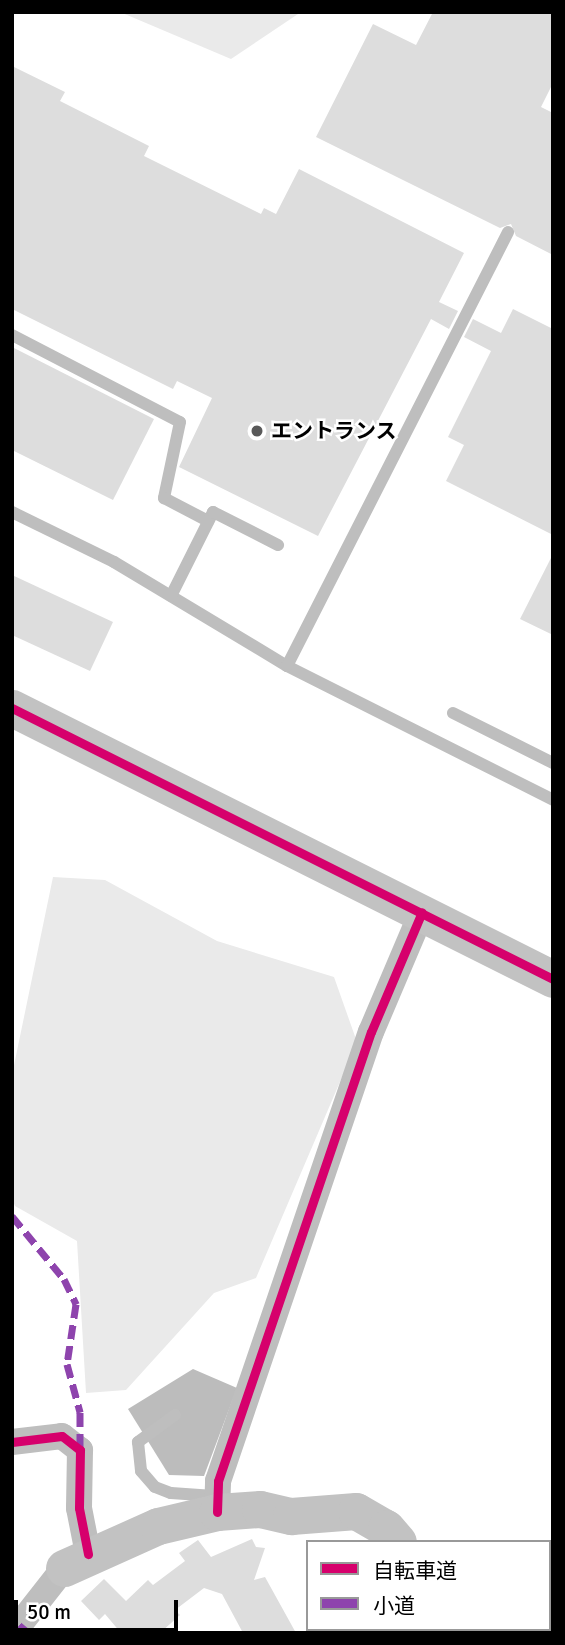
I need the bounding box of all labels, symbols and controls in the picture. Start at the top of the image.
place label: エントランス [271,418,397,444]
marker: エントランス [249,423,265,439]
legend [306,1540,551,1631]
text: 自転車道 [373,1558,457,1584]
scale bar [18,1586,182,1630]
text: 小道 [373,1593,415,1619]
text: 50 m [27,1599,71,1625]

